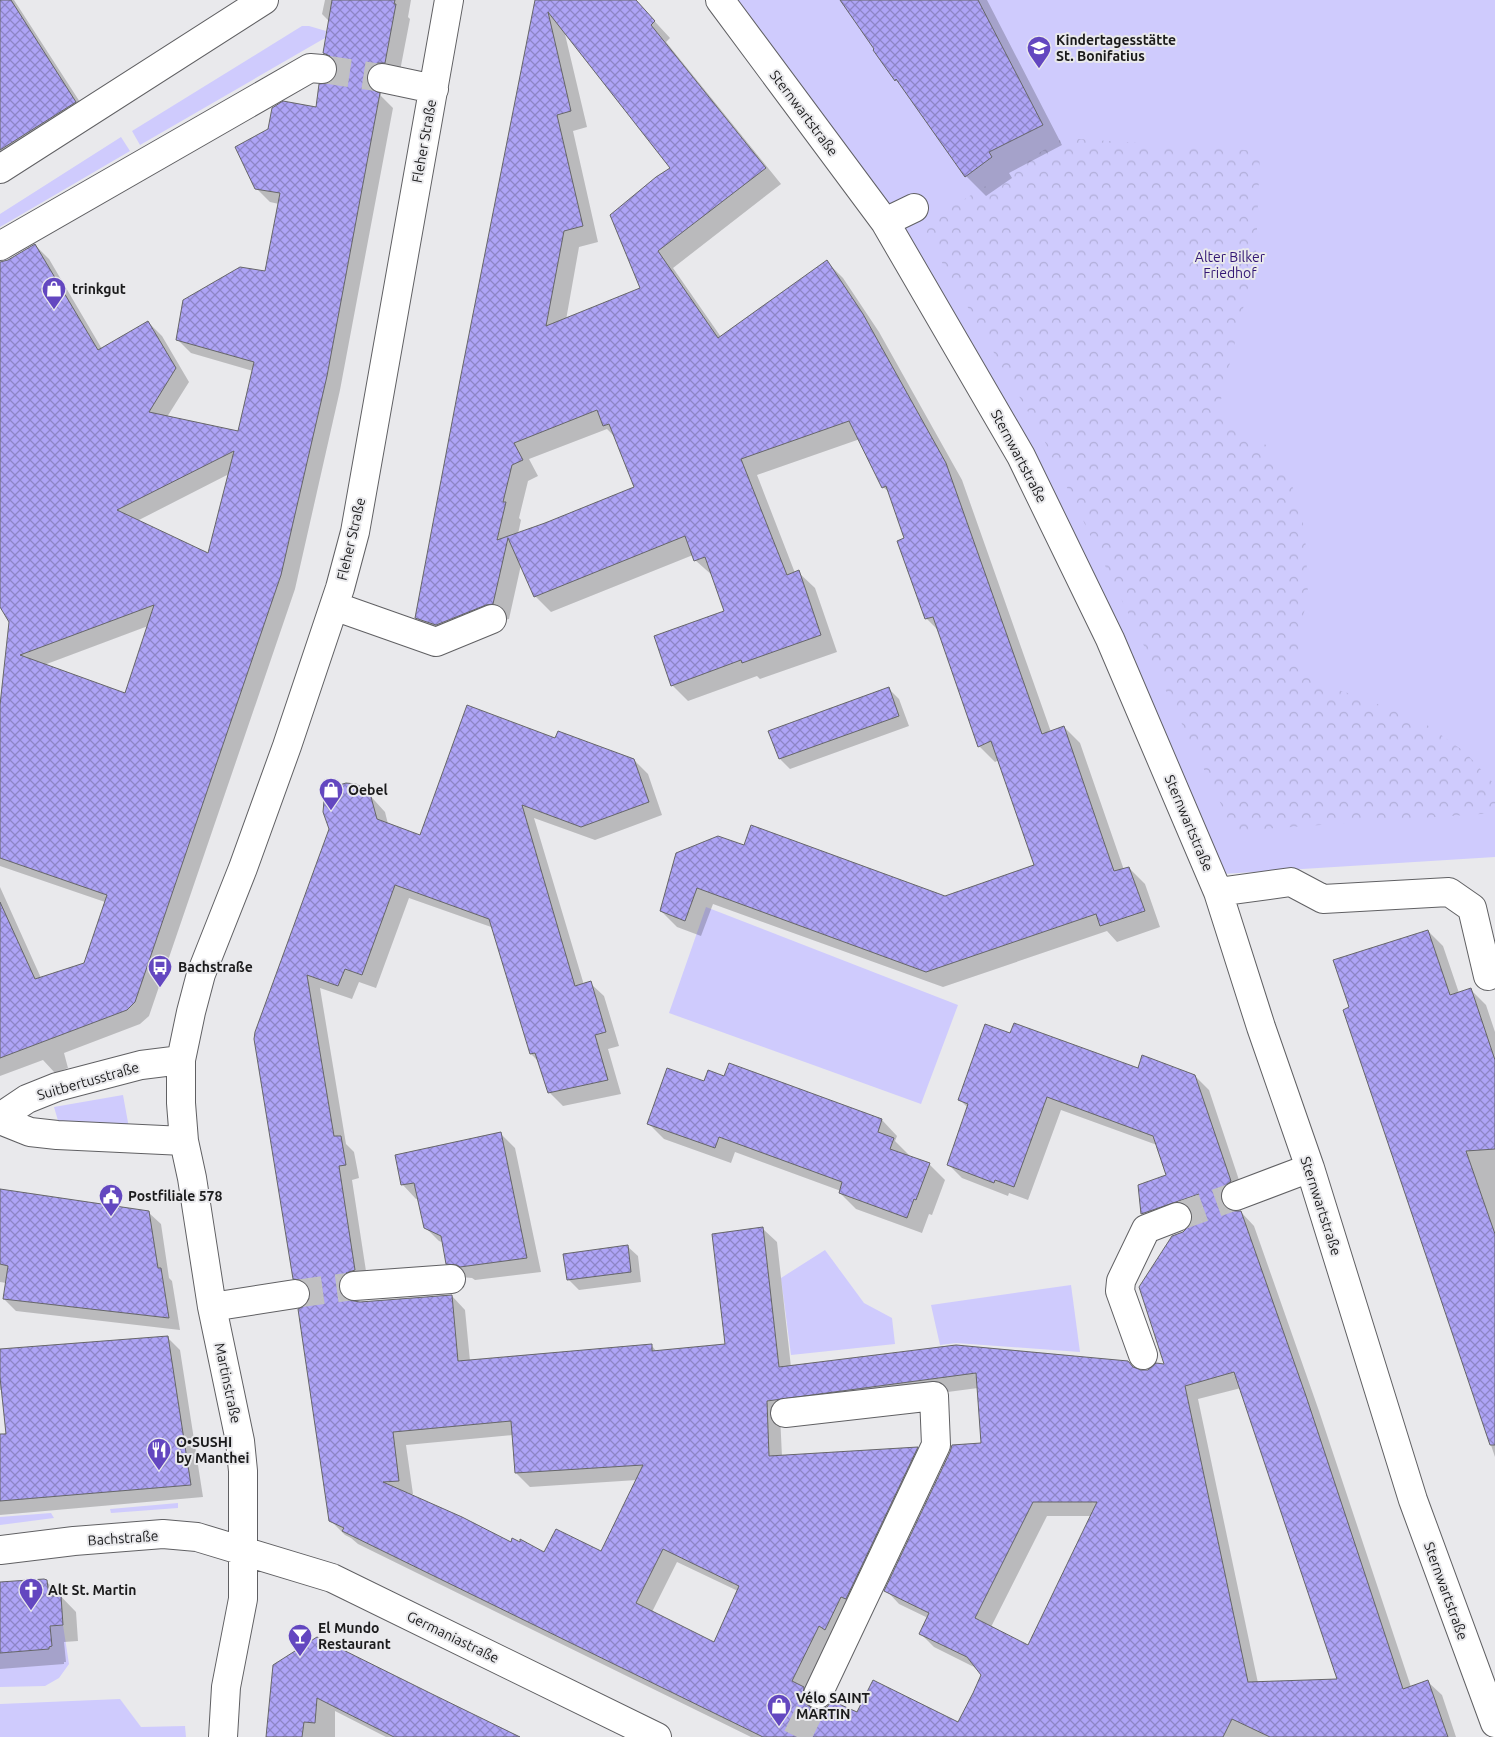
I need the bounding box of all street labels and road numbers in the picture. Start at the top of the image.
street label: Sternwartstraße [767,67,841,159]
street label: Fleher Straße [409,98,439,184]
street label: Sternwartstraße [988,407,1050,505]
street label: Fleher Straße [334,496,368,582]
street label: Sternwartstraße [1162,773,1216,873]
street label: Suitbertusstraße [35,1059,141,1103]
street label: Sternwartstraße [1297,1155,1345,1257]
street label: Martinstraße [212,1341,244,1425]
street label: Bachstraße [87,1528,159,1548]
street label: Sternwartstraße [1421,1540,1471,1642]
street label: Germaniastraße [404,1608,502,1666]

